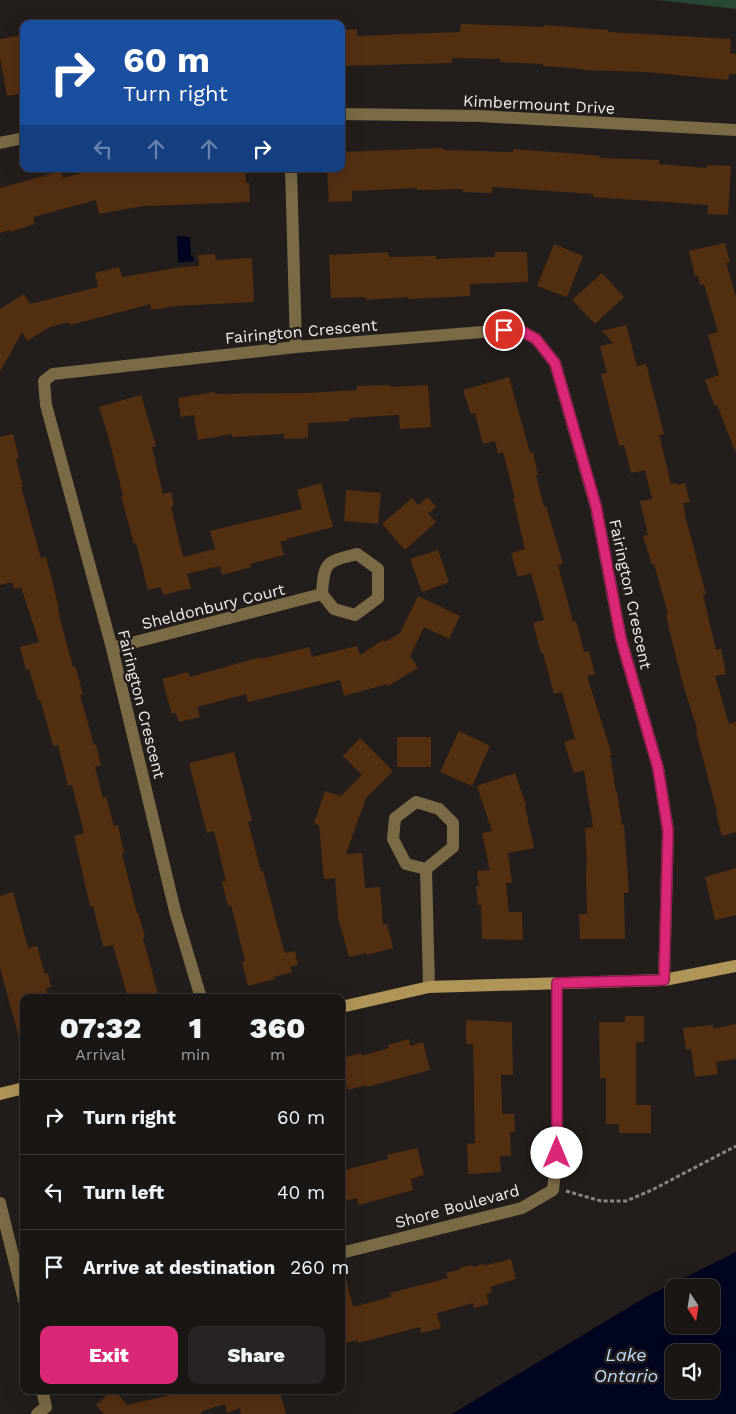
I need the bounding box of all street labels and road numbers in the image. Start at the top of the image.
street label: Kimbermount Drive [462,91,615,118]
street label: Fairington Crescent [224,315,378,348]
street label: Fairington Crescent [605,517,656,671]
street label: Sheldonbury Court [140,579,287,633]
street label: Fairington Crescent [114,628,169,781]
street label: Shore Boulevard [393,1181,521,1232]

